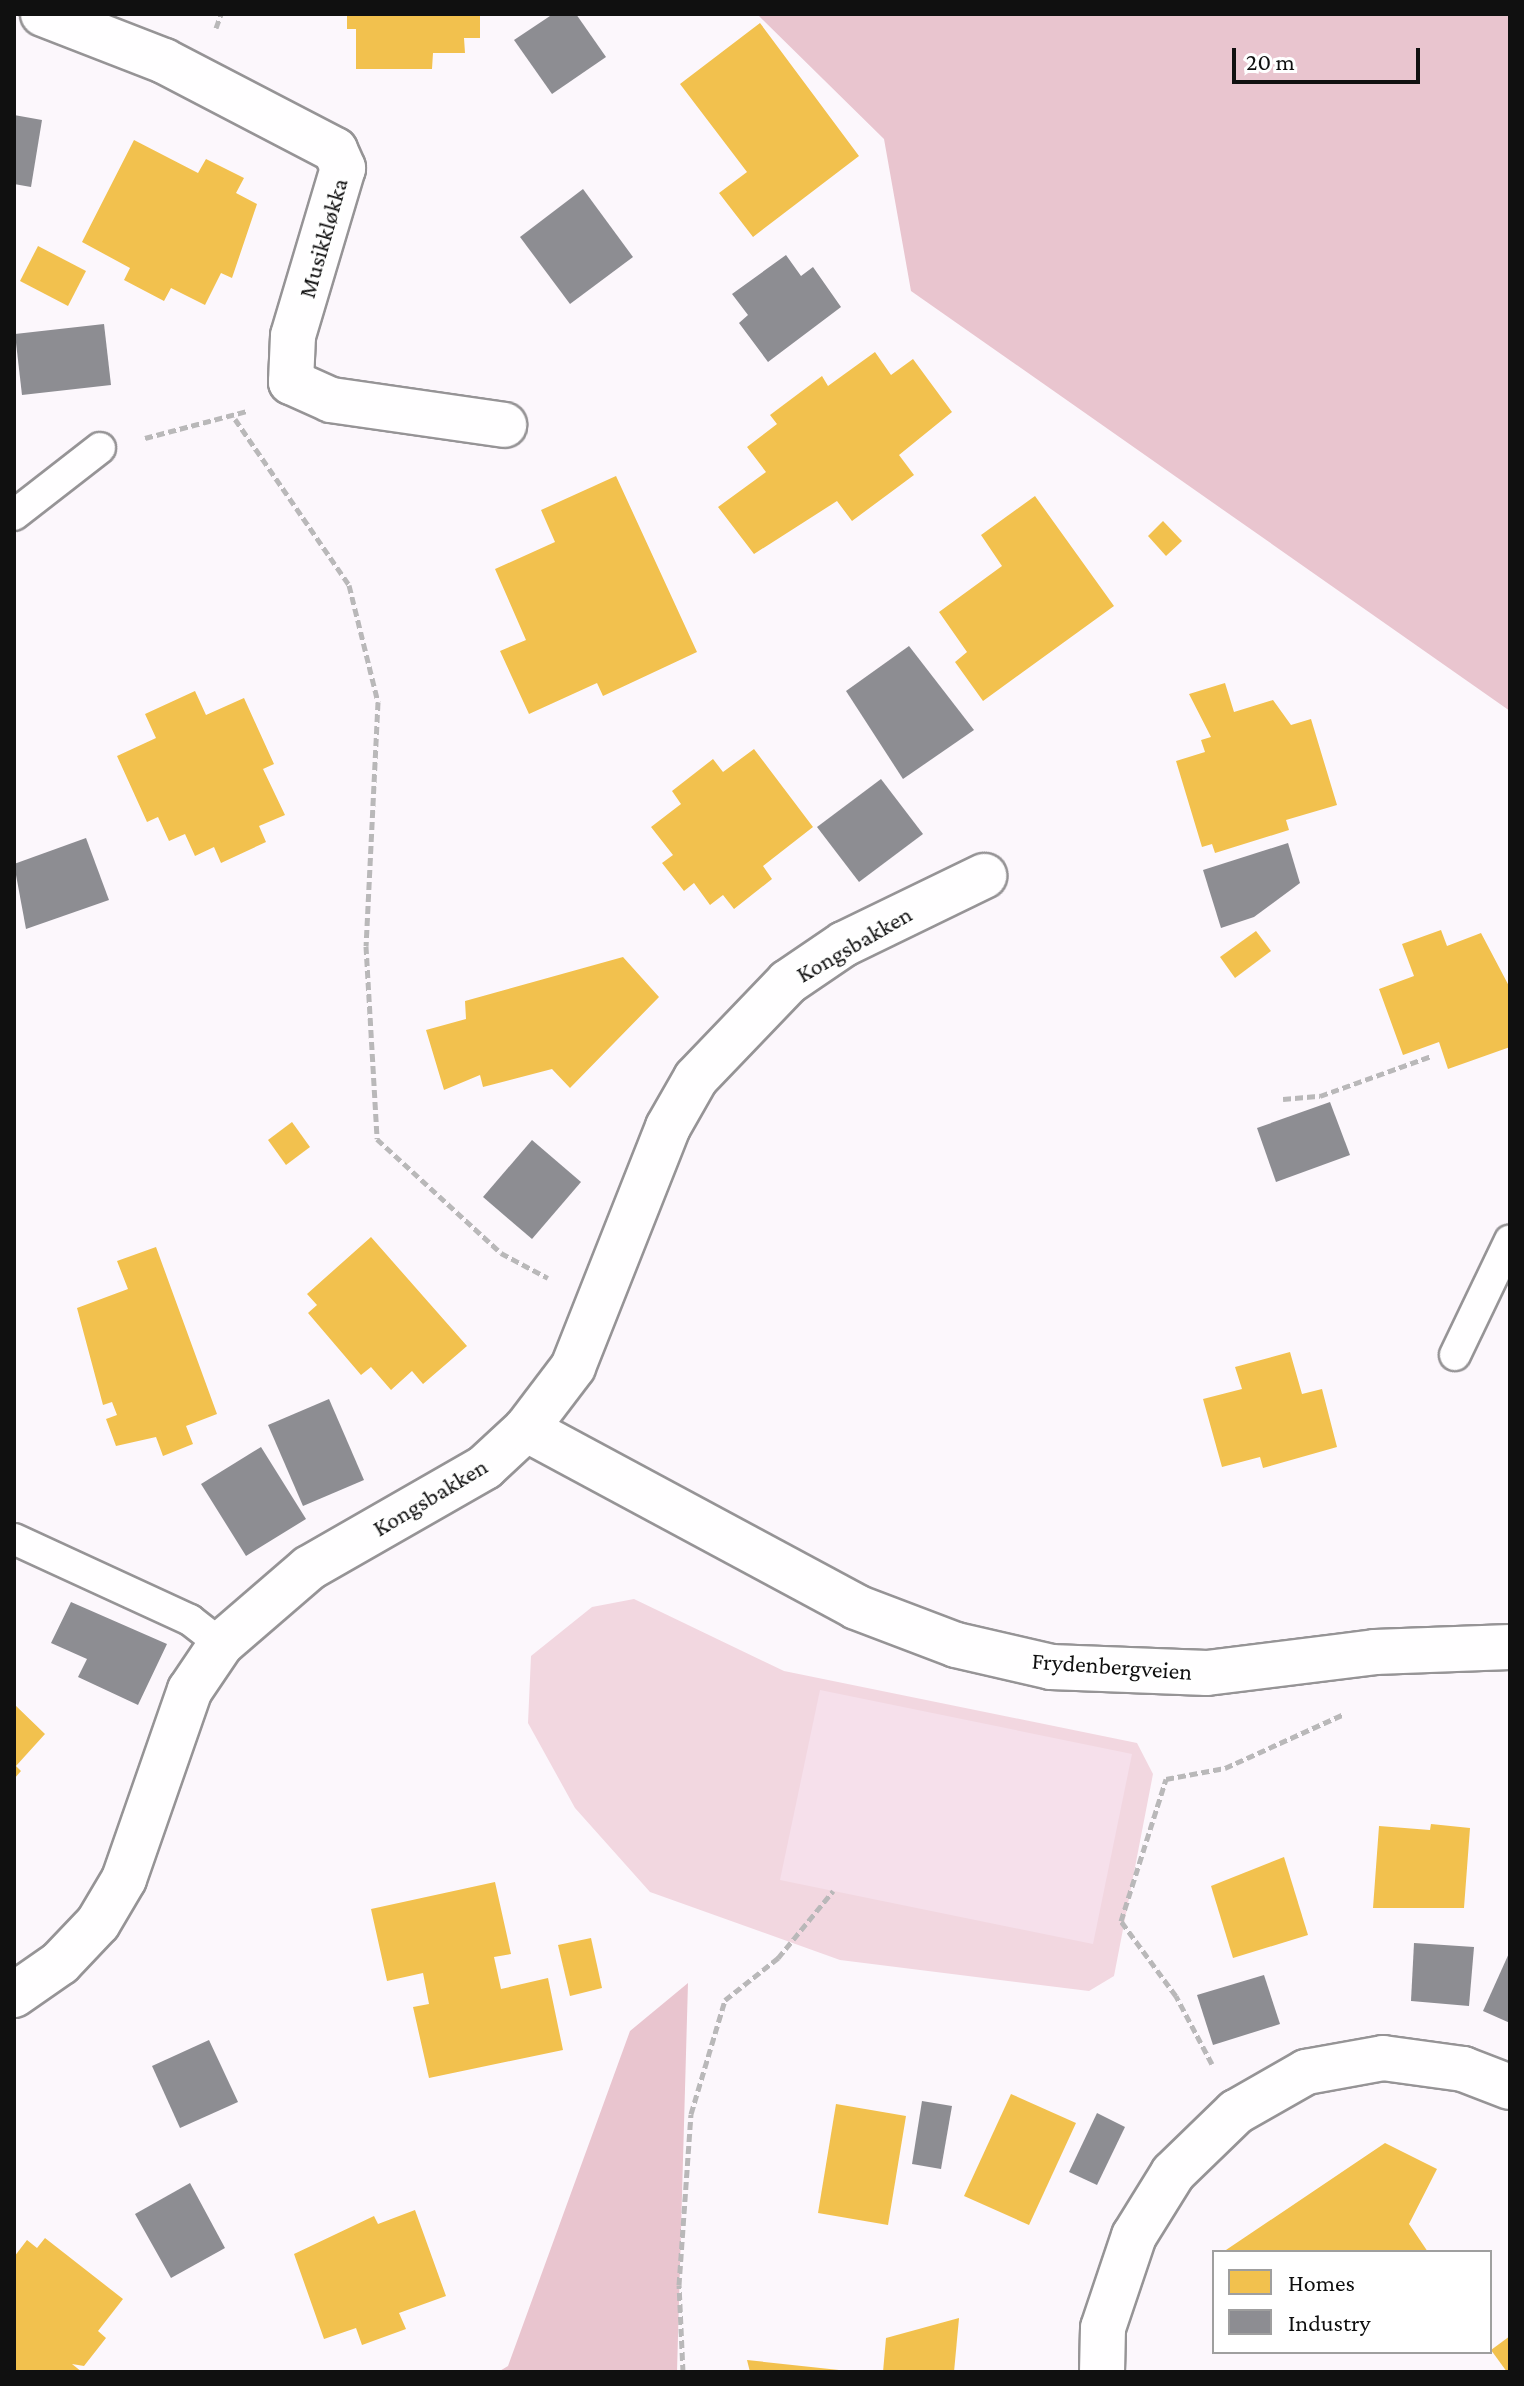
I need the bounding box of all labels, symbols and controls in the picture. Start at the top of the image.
scale bar [1236,32,1424,82]
text: 20 m [1246,48,1295,75]
street label: Musikkløkka [292,175,354,301]
street label: Kongsbakken [791,899,917,989]
street label: Kongsbakken [367,1452,493,1542]
street label: Frydenbergveien [1031,1646,1193,1686]
legend [1212,2250,1492,2354]
text: Homes [1288,2269,1355,2296]
text: Industry [1288,2309,1371,2336]

